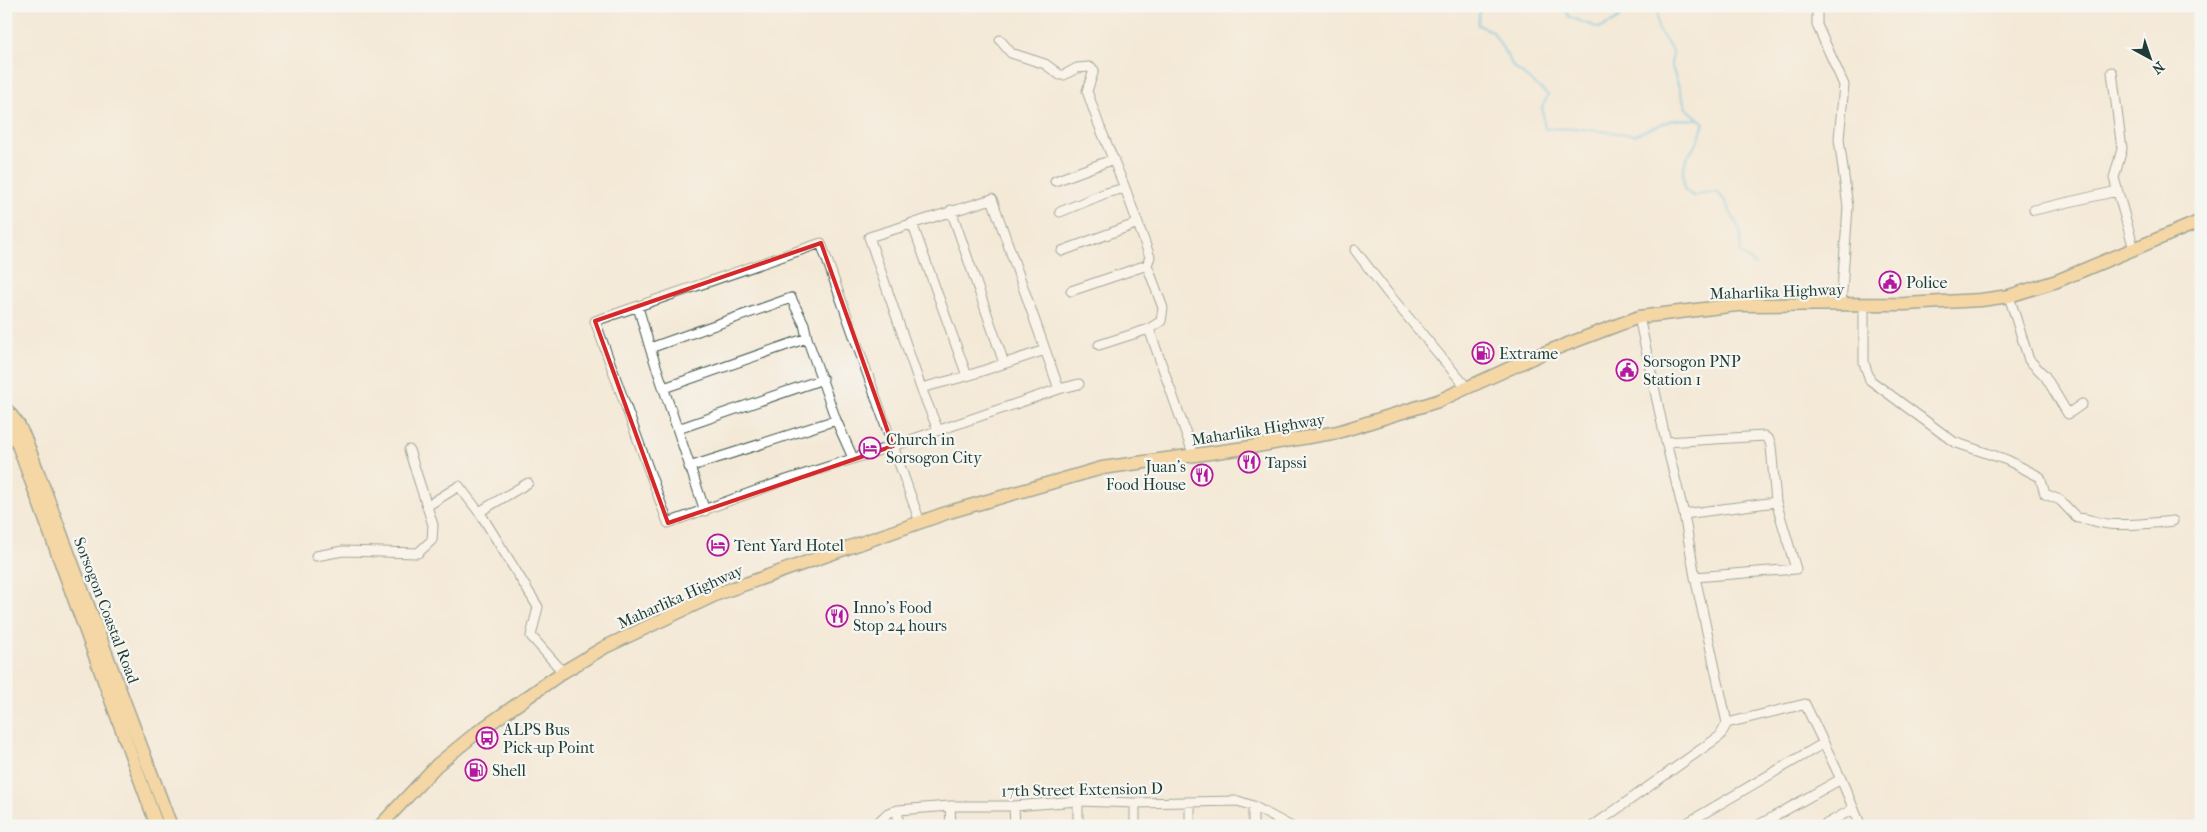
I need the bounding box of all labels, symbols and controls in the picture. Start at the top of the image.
north arrow [2124,32,2174,82]
text: N [2148,58,2168,78]
public building icon: Police [1878,270,1902,294]
place label: Police [1906,273,1947,292]
street label: Maharlika Highway [1709,280,1845,303]
fuel station icon: Extrame [1471,341,1495,365]
place label: Extrame [1499,344,1558,363]
place label: Sorsogon PNP Station 1 [1643,352,1741,389]
public building icon: Sorsogon PNP Station 1 [1615,358,1639,382]
street label: Maharlika Highway [1190,409,1327,449]
place label: Church in Sorsogon City [886,430,982,467]
hotel icon: Church in Sorsogon City [858,436,882,460]
restaurant icon: Tapssi [1237,450,1261,474]
place label: Tapssi [1265,453,1307,472]
place label: Juan's Food House [1106,457,1186,494]
restaurant icon: Juan's Food House [1190,463,1214,487]
hotel icon: Tent Yard Hotel [706,533,730,557]
street label: Sorsogon Coastal Road [70,534,143,686]
place label: Tent Yard Hotel [734,536,844,555]
street label: Maharlika Highway [615,560,746,633]
place label: Inno’s Food Stop 24 hours [853,598,947,635]
restaurant icon: Inno’s Food Stop 24 hours [825,604,849,628]
place label: ALPS Bus Pick-up Point [502,720,595,757]
bus stop icon: ALPS Bus Pick-up Point [475,726,499,750]
fuel station icon: Shell [464,758,488,782]
place label: Shell [492,761,526,780]
street label: 17th Street Extension D [1001,779,1163,800]

